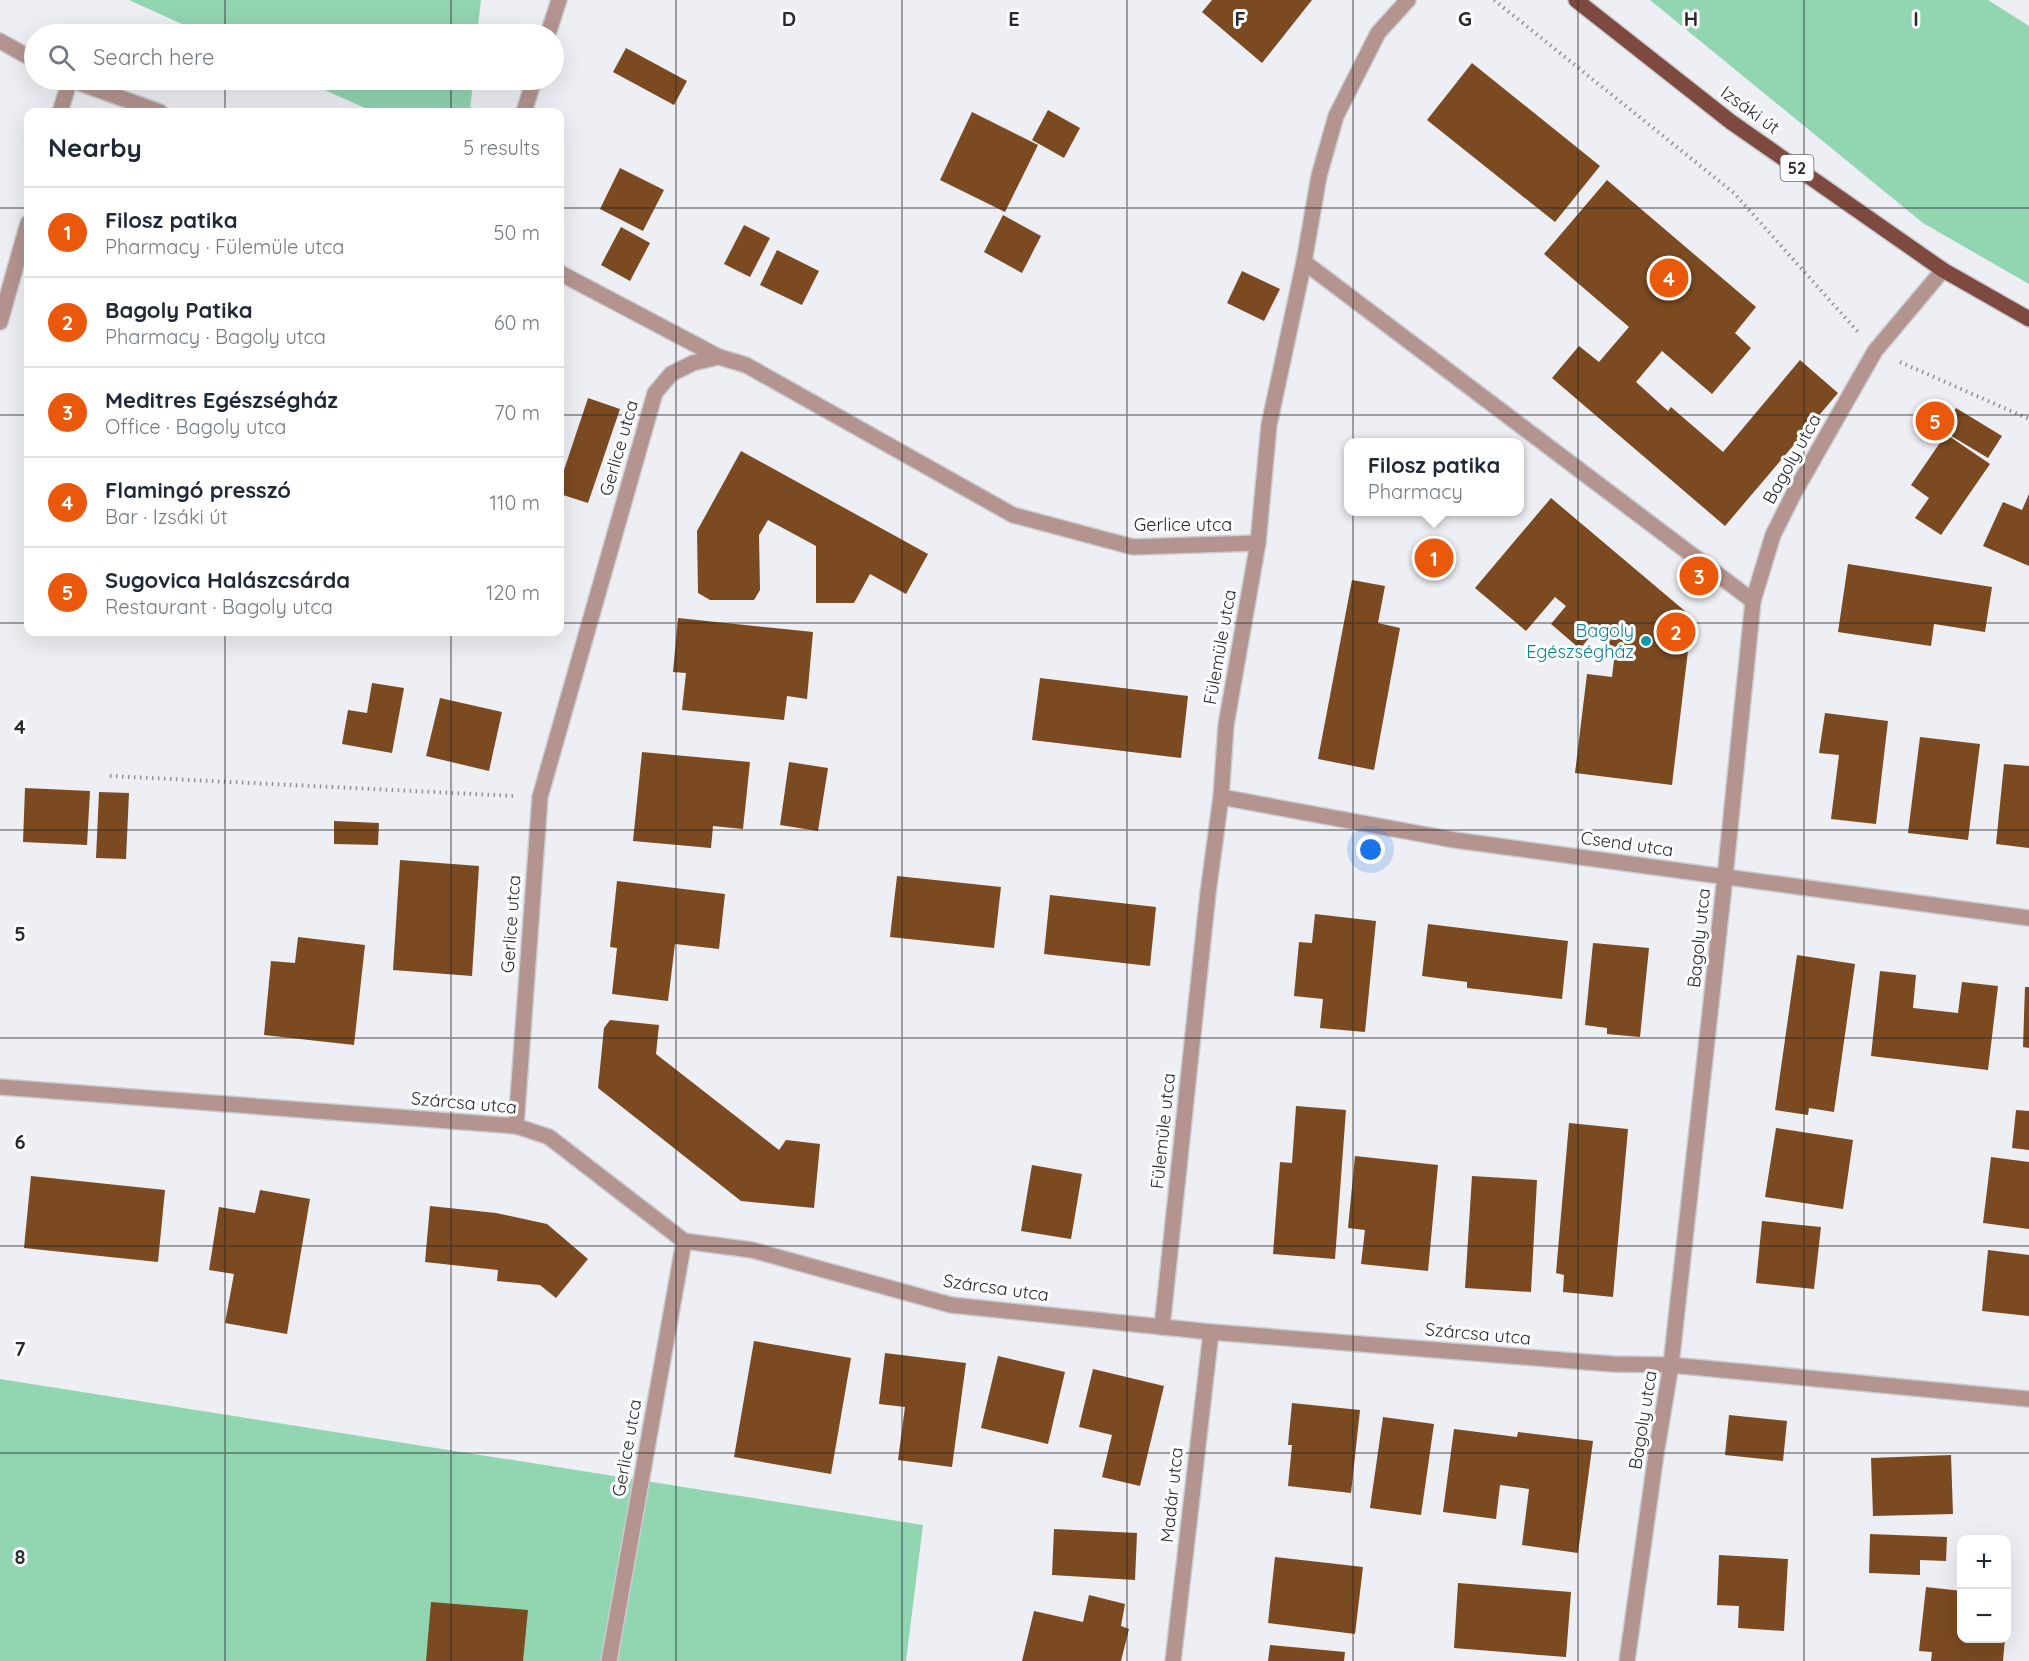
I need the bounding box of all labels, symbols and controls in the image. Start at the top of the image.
text: D [782,6,796,31]
text: E [1008,6,1020,31]
text: F [1234,6,1246,31]
text: G [1458,6,1472,31]
text: H [1684,6,1698,31]
text: I [1913,6,1919,31]
search box [24,24,564,90]
icon: search [45,41,78,74]
text: Search here [93,43,214,71]
street label: Izsáki út [1716,80,1784,139]
text: Nearby [48,131,142,164]
text: 5 results [463,135,540,160]
road number: 52 [1780,155,1814,181]
text: Filosz patika [105,206,238,234]
text: 1 [64,220,71,245]
text: 50 m [494,220,540,245]
text: Pharmacy · Fülemüle utca [105,234,344,259]
pin: 4 [1650,256,1688,300]
text: Bagoly Patika [105,296,253,324]
text: 2 [62,310,73,335]
text: 60 m [494,310,540,335]
text: Pharmacy · Bagoly utca [105,324,326,349]
text: Meditres Egészségház [105,386,338,414]
street label: Gerlice utca [594,397,643,498]
pin: 5 [1916,398,1954,444]
text: 3 [62,400,73,425]
text: 70 m [494,400,540,425]
street label: Bagoly utca [1757,410,1826,508]
text: Office · Bagoly utca [105,414,286,439]
popup [1344,438,1524,516]
text: Filosz patika [1368,451,1500,479]
text: Flamingó presszó [105,476,291,504]
text: Pharmacy [1368,479,1463,504]
text: 4 [62,490,73,515]
text: 110 m [490,490,540,515]
text: Bar · Izsáki út [105,504,228,529]
street label: Gerlice utca [1134,513,1232,536]
pin: 1 [1414,536,1454,580]
pin: 3 [1680,554,1718,598]
text: Sugovica Halászcsárda [105,566,350,594]
text: 5 [62,580,73,605]
text: 120 m [486,580,540,605]
street label: Fülemüle utca [1198,588,1241,706]
text: Restaurant · Bagoly utca [105,594,333,619]
pin: 2 [1656,610,1696,654]
place label: Bagoly Egészségház [1526,619,1634,663]
marker: Bagoly Egészségház [1639,634,1653,648]
text: 4 [14,714,26,739]
street label: Csend utca [1579,826,1675,861]
your location [1356,835,1385,864]
street label: Gerlice utca [496,874,525,974]
street label: Bagoly utca [1682,887,1715,989]
text: 5 [14,921,26,946]
street label: Fülemüle utca [1145,1072,1180,1190]
street label: Szárcsa utca [410,1086,518,1119]
text: 6 [14,1129,26,1154]
street label: Szárcsa utca [942,1269,1050,1306]
street label: Szárcsa utca [1424,1317,1532,1350]
text: 7 [15,1336,26,1361]
street label: Bagoly utca [1623,1369,1662,1471]
street label: Gerlice utca [607,1397,646,1498]
street label: Madár utca [1155,1446,1188,1544]
map controls [1957,1535,2011,1643]
button: + [1957,1535,2011,1589]
text: 8 [15,1544,26,1569]
button: − [1957,1589,2011,1643]

